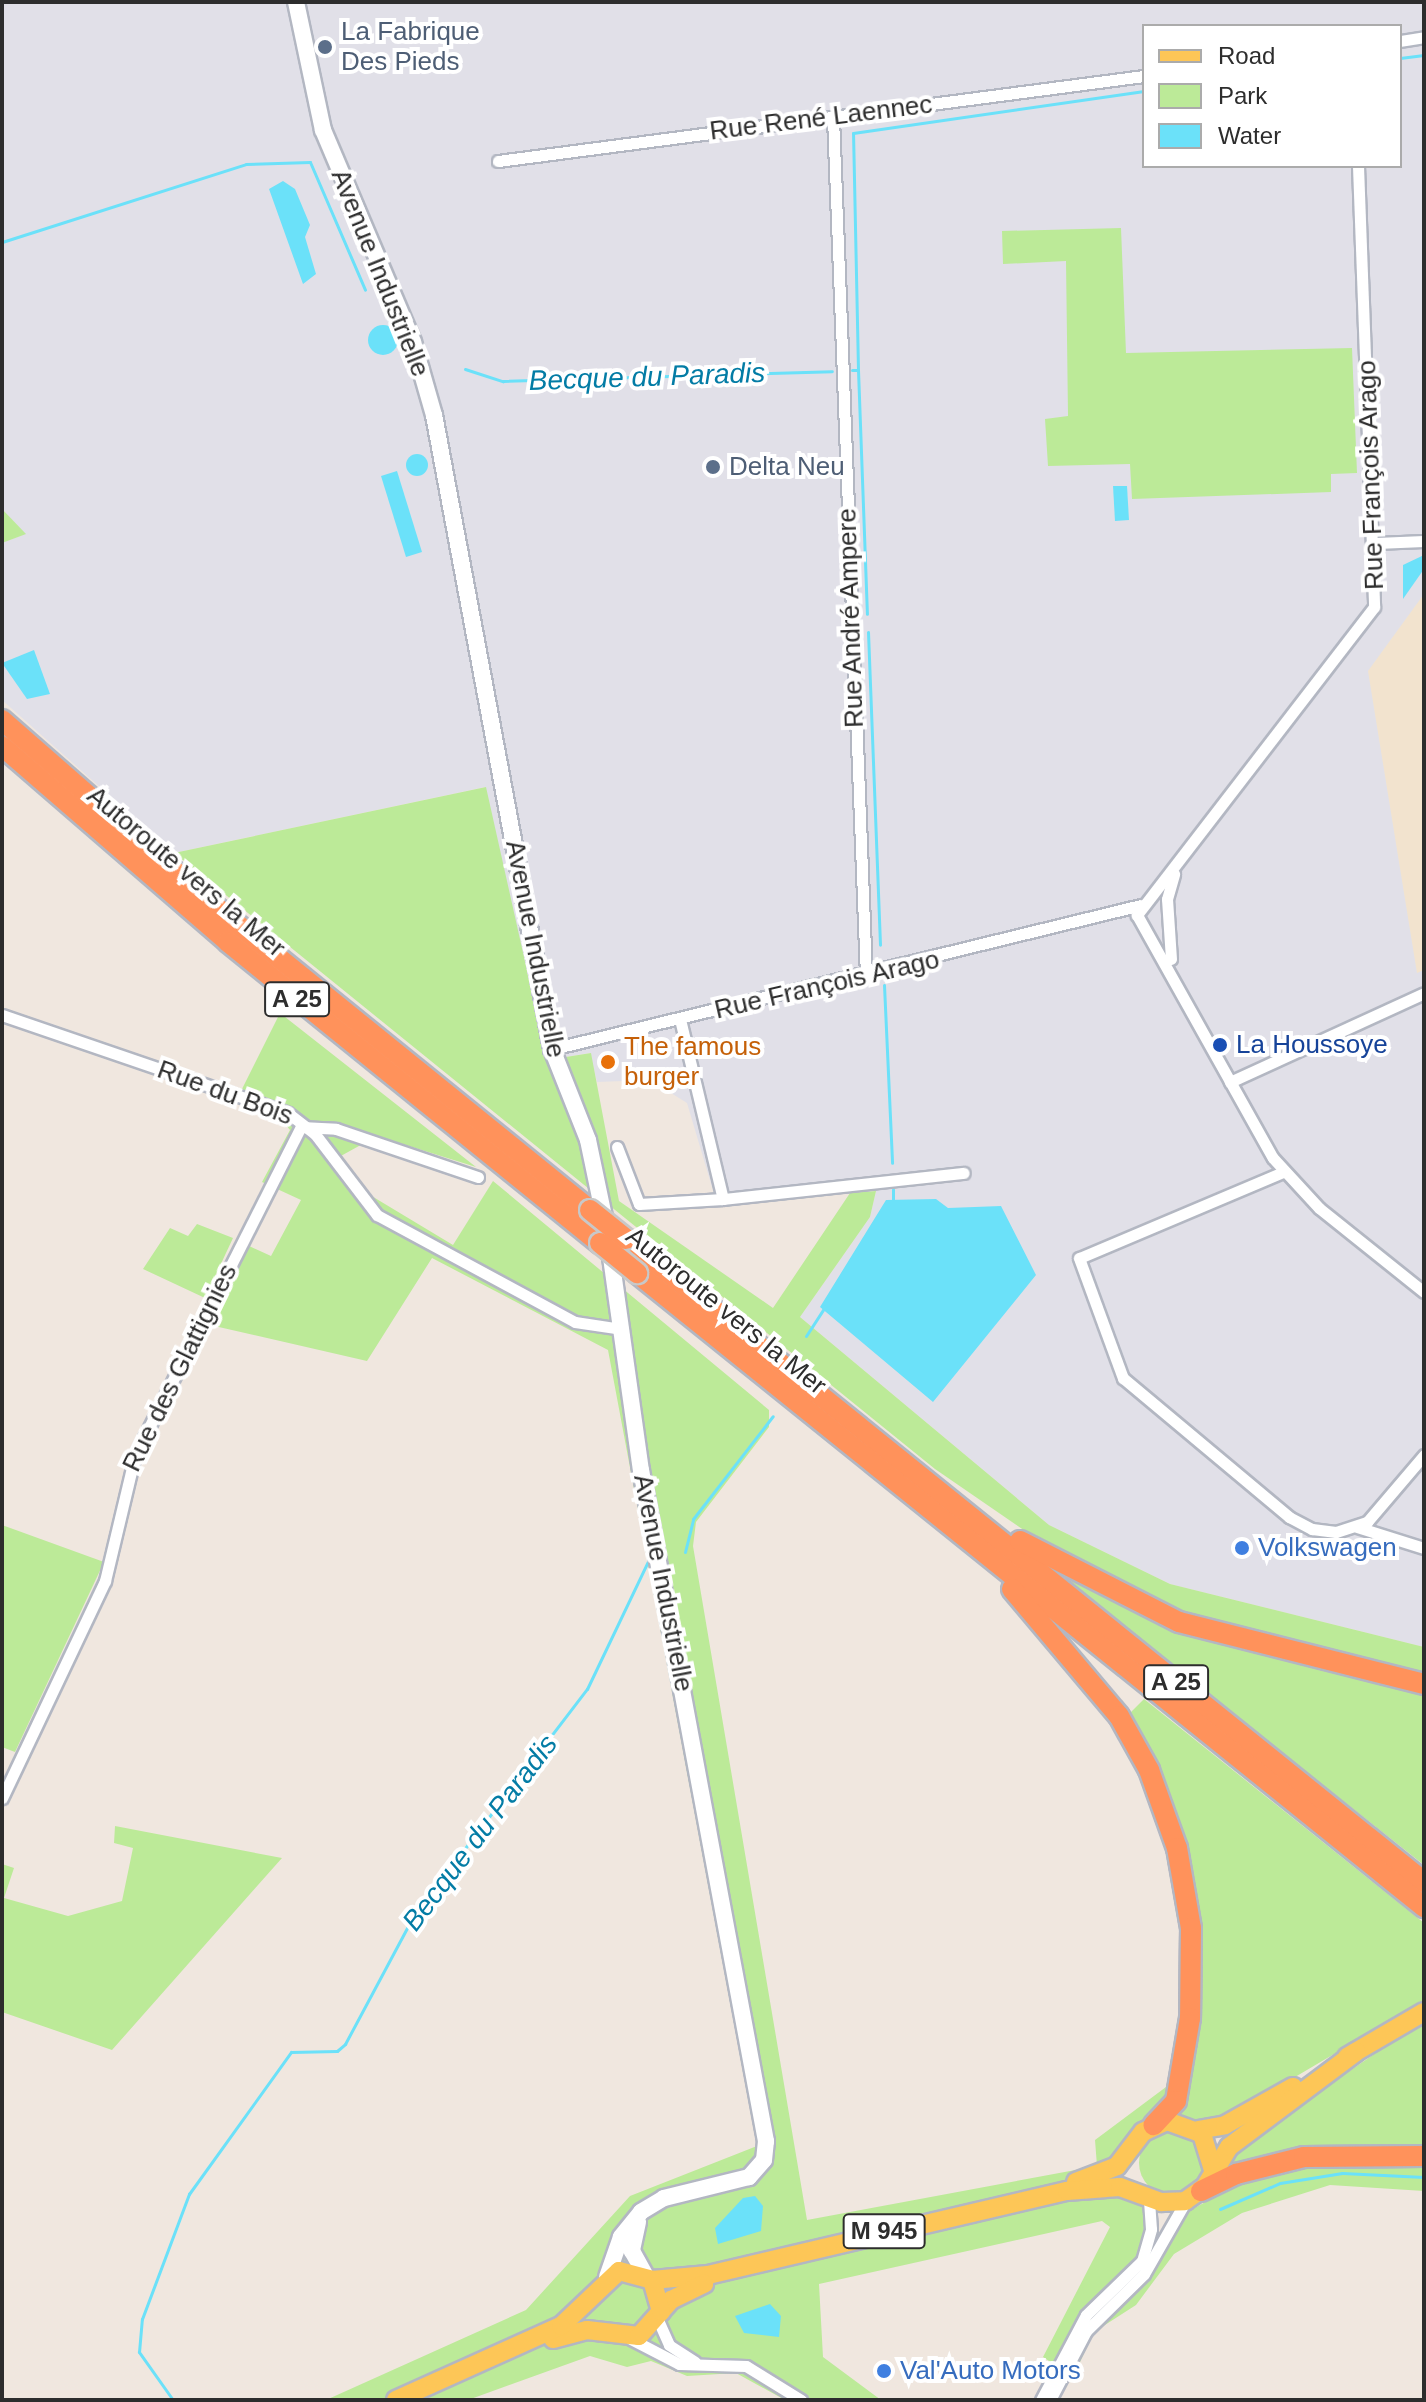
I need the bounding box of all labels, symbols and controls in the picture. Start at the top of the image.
place label: La Fabrique Des Pieds [341,16,480,78]
legend [1142,24,1402,168]
marker: La Fabrique Des Pieds [316,38,334,56]
text: Road [1218,42,1275,69]
text: Park [1218,82,1267,109]
street label: Rue René Laennec [708,89,934,147]
text: Water [1218,122,1281,149]
street label: Avenue Industrielle [324,165,436,381]
water label: Becque du Paradis [528,356,766,398]
street label: Rue François Arago [1351,359,1391,591]
place label: Delta Neu [729,451,845,483]
marker: Delta Neu [704,458,722,476]
street label: Rue André Ampere [832,506,870,730]
street label: Autoroute vers la Mer [81,780,291,964]
street label: Avenue Industrielle [499,838,571,1060]
street label: Rue François Arago [711,944,943,1026]
road number: A 25 [263,979,331,1019]
place label: La Houssoye [1236,1029,1388,1061]
place label: The famous burger [624,1031,761,1092]
marker: La Houssoye [1211,1036,1229,1054]
marker: The famous burger [599,1053,617,1071]
street label: Rue du Bois [153,1054,297,1132]
street label: Autoroute vers la Mer [620,1221,832,1401]
street label: Rue des Glattignies [116,1259,244,1477]
street label: Avenue Industrielle [627,1472,699,1694]
place label: Volkswagen [1258,1532,1397,1564]
marker: Volkswagen [1233,1539,1251,1557]
road number: A 25 [1142,1662,1210,1702]
water label: Becque du Paradis [395,1728,565,1938]
road number: M 945 [842,2211,926,2251]
place label: Val'Auto Motors [900,2355,1081,2387]
marker: Val'Auto Motors [875,2362,893,2380]

